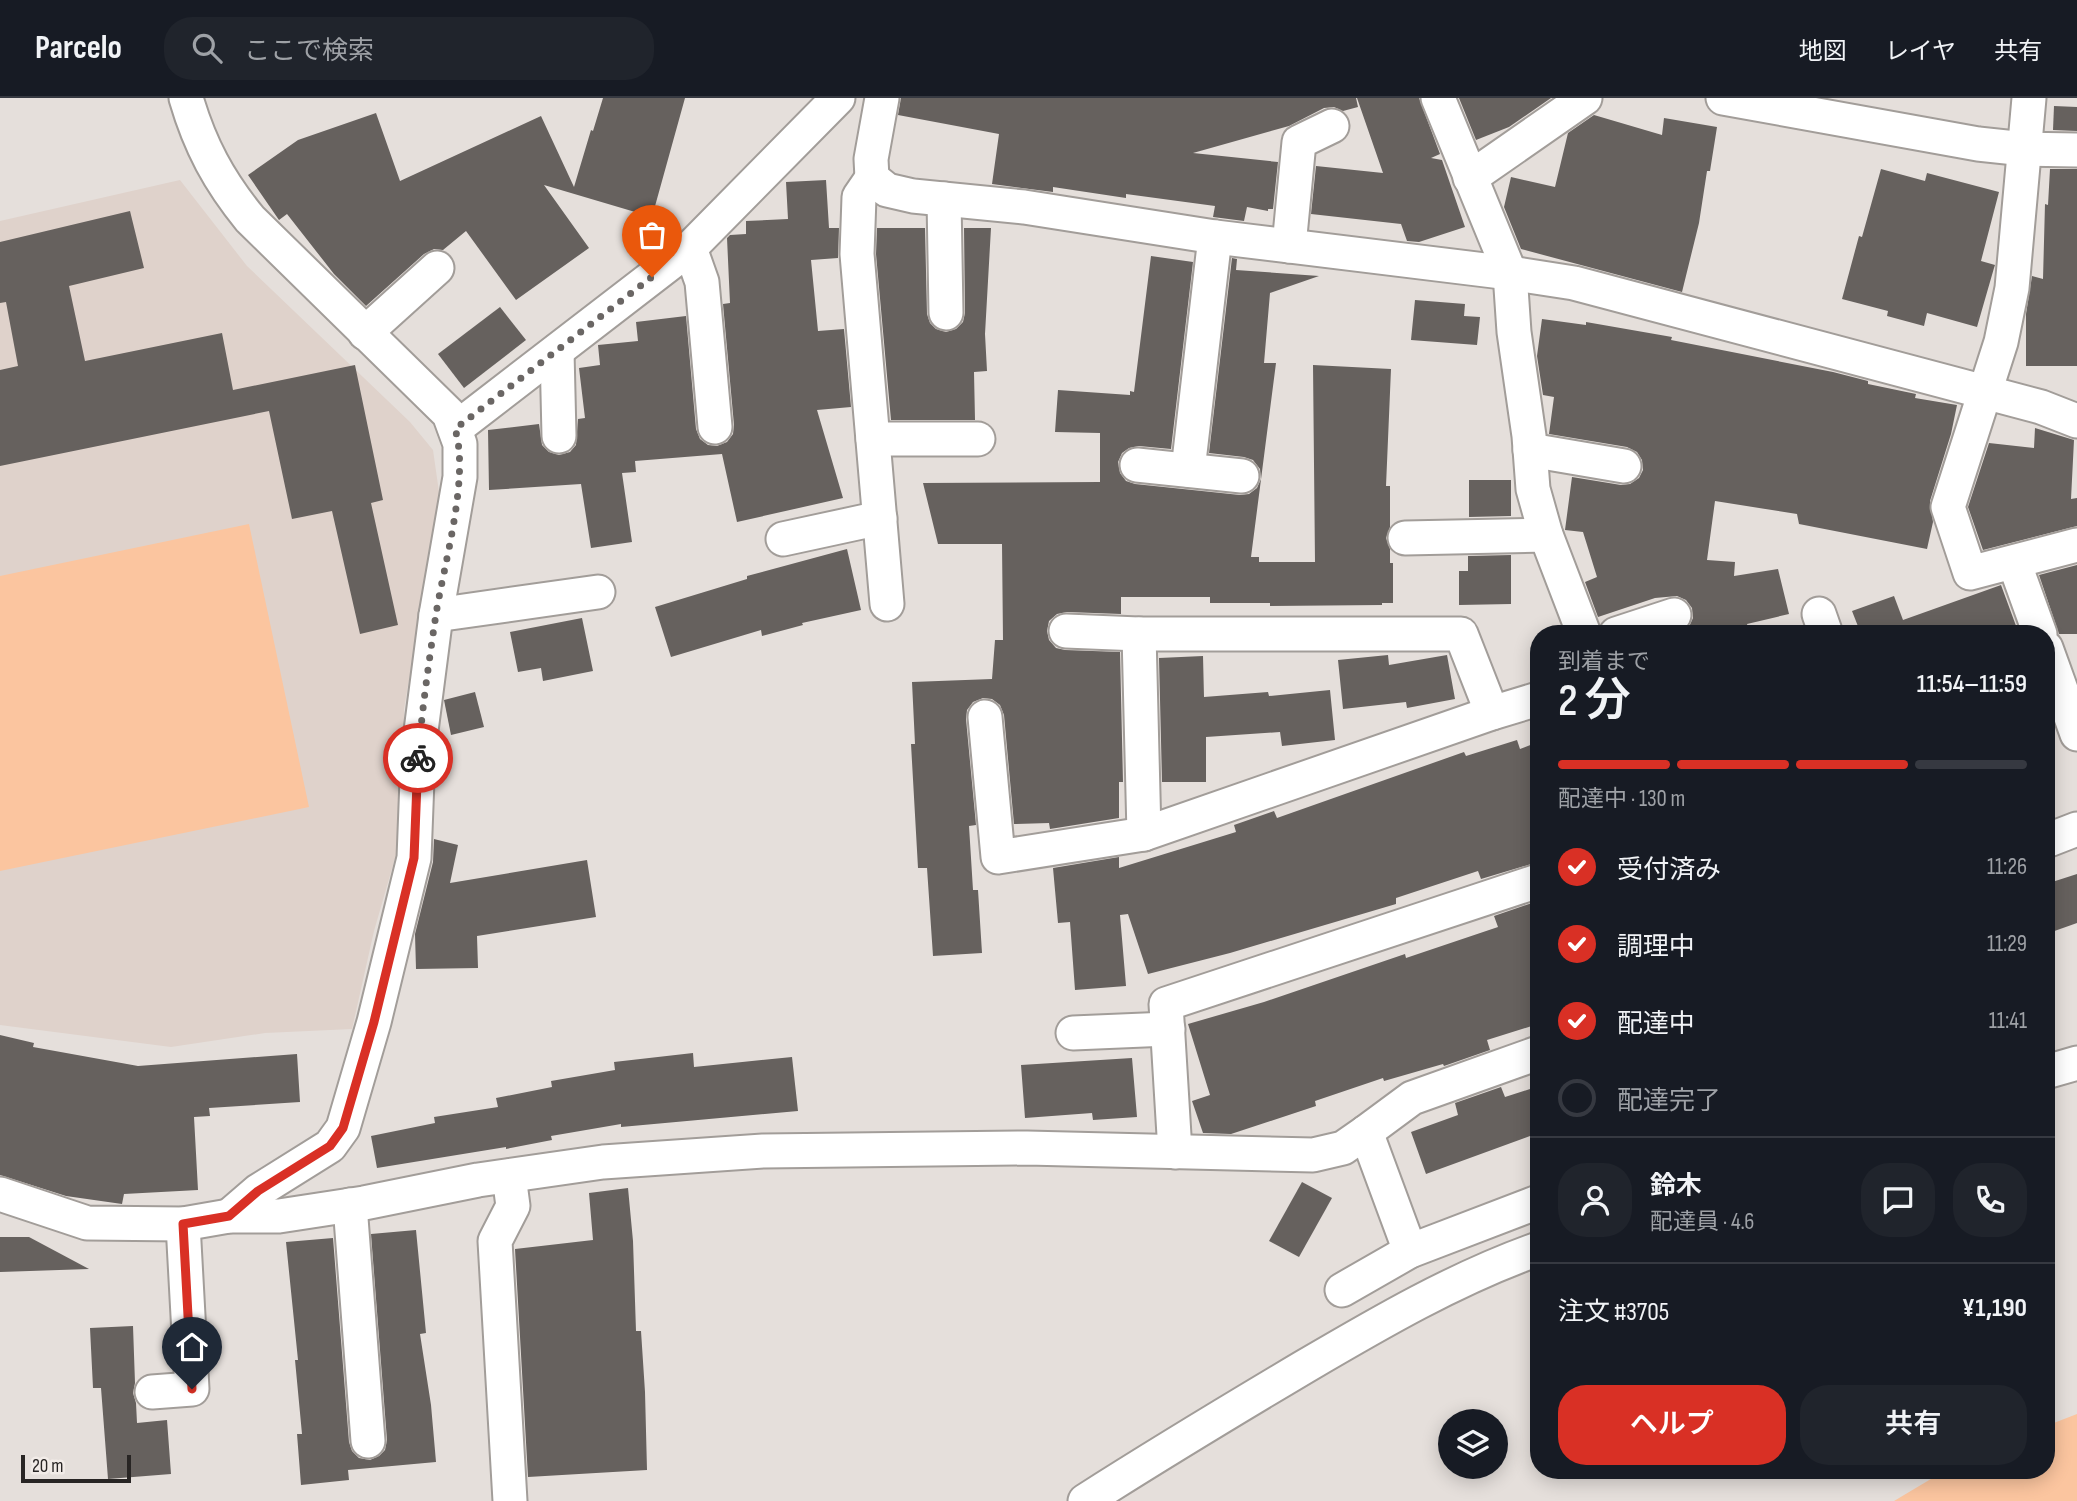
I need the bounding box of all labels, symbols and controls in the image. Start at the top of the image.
search box [164,17,654,80]
text: Parcelo [35,28,122,68]
icon: search [188,29,226,67]
text: ここで検索 [244,36,374,67]
text: 地図 [1799,37,1847,66]
text: レイヤ [1885,37,1956,66]
text: 共有 [1994,37,2042,66]
pin [622,205,682,277]
icon: bag [633,216,671,254]
text: 到着まで [1558,648,1650,676]
text: 11:54–11:59 [1917,669,2027,700]
text: 2 分 [1558,674,1631,729]
courier [383,723,453,793]
icon: bike [399,739,437,777]
text: 配達中 · 130 m [1558,785,1685,813]
icon: check [1558,848,1596,886]
text: 11:26 [1987,853,2027,881]
text: 受付済み [1617,855,1721,886]
icon: check [1558,925,1596,963]
text: 11:29 [1987,930,2027,958]
text: 調理中 [1617,932,1695,963]
icon: check [1558,1002,1596,1040]
text: 11:41 [1989,1007,2027,1035]
text: 配達中 [1617,1009,1695,1040]
text: 配達完了 [1617,1086,1721,1117]
button: person [1558,1163,1632,1237]
button: chat [1861,1163,1935,1237]
button: phone [1953,1163,2027,1237]
text: 鈴木 [1650,1171,1702,1202]
text: 配達員 · 4.6 [1650,1208,1754,1236]
text: ¥1,190 [1962,1293,2027,1324]
text: 注文 #3705 [1558,1297,1669,1328]
pin [162,1317,222,1389]
icon: home [173,1328,211,1366]
button: ヘルプ [1558,1385,1786,1465]
button: 共有 [1800,1385,2027,1465]
map controls [1438,1409,1508,1479]
button: layers [1438,1409,1508,1479]
scale bar [21,1452,131,1484]
text: 20 m [32,1455,64,1478]

